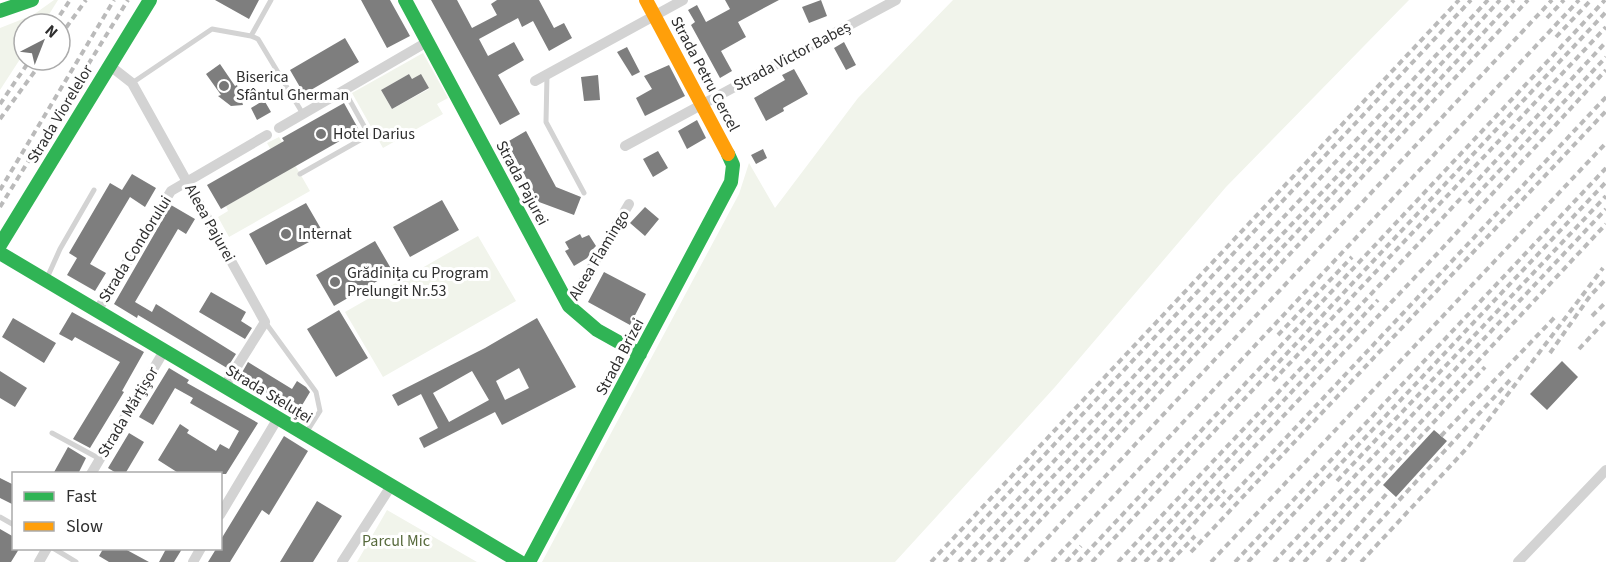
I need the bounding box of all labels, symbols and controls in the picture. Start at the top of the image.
north arrow [12,12,72,72]
street label: Strada Petru Cercel [665,12,745,136]
street label: Strada Victor Babeș [730,16,855,96]
text: N [40,20,63,43]
street label: Strada Viorelelor [22,60,98,167]
place label: Biserica Sfântul Gherman [236,66,349,106]
marker: Biserica Sfântul Gherman [217,79,231,93]
place label: Hotel Darius [333,123,415,145]
marker: Hotel Darius [314,127,328,141]
street label: Strada Pajurei [490,137,554,229]
street label: Aleea Pajurei [180,180,240,266]
street label: Strada Condorului [93,191,177,307]
street label: Aleea Flamingo [563,206,635,304]
place label: Internat [298,223,352,245]
marker: Internat [279,227,293,241]
place label: Grădinița cu Program Prelungit Nr.53 [347,262,489,302]
marker: Grădinița cu Program Prelungit Nr.53 [328,275,342,289]
street label: Strada Brizei [590,315,650,399]
street label: Strada Steluței [221,359,317,429]
street label: Strada Mărțișor [92,362,164,462]
legend [12,472,222,550]
text: Fast [66,484,97,509]
text: Slow [66,514,103,539]
park label: Parcul Mic [362,530,430,552]

